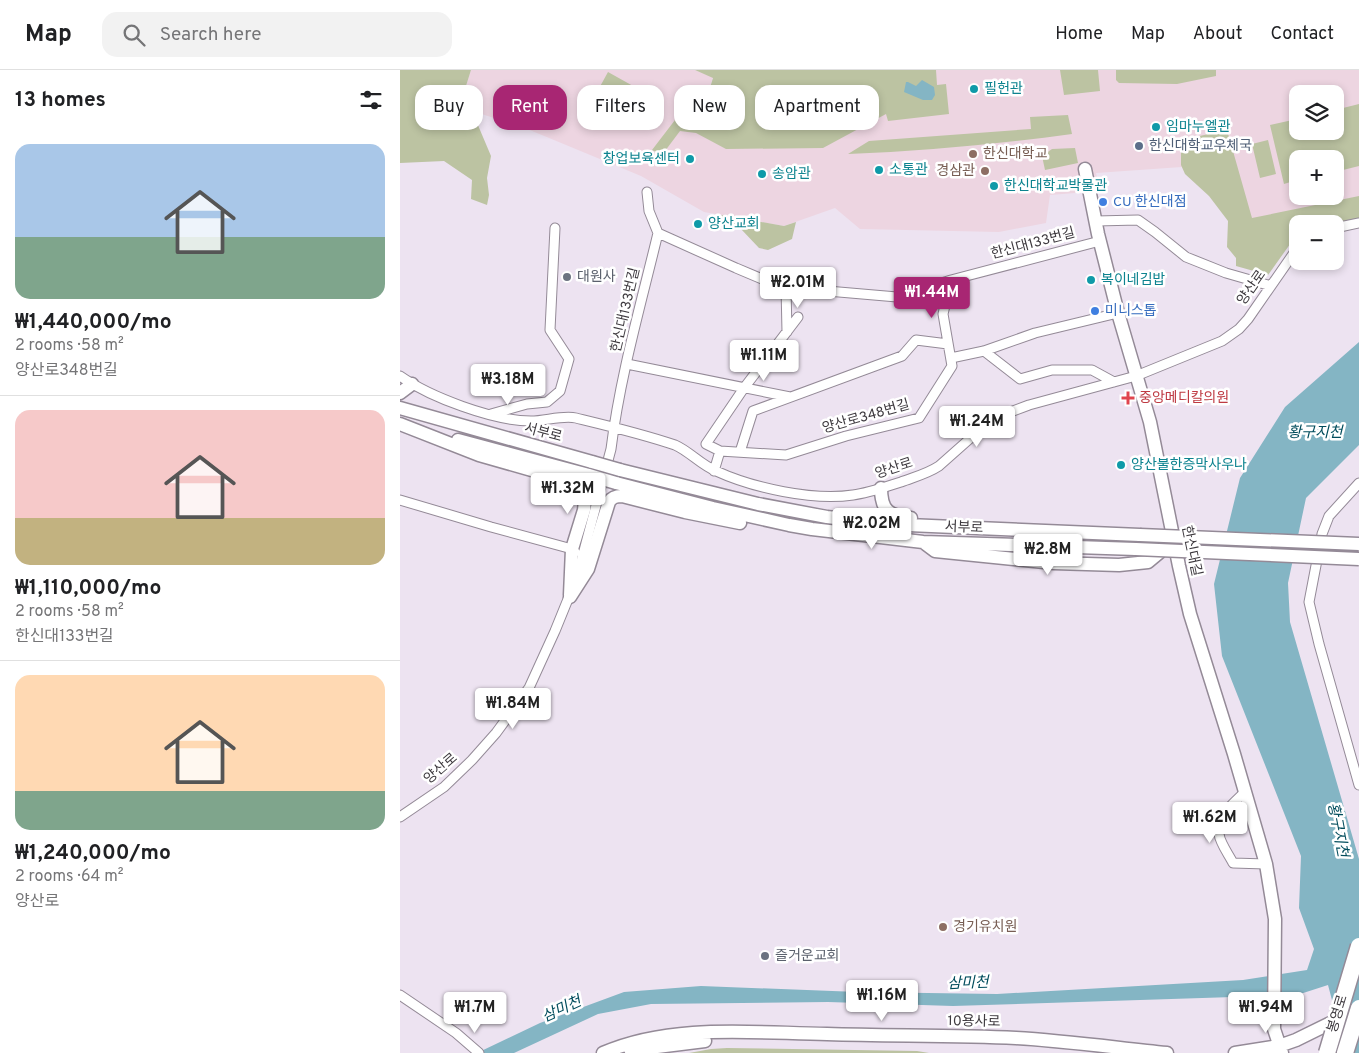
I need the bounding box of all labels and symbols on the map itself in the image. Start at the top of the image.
place label: 필헌관 [984,80,1023,98]
marker: 필헌관 [968,83,980,95]
place label: 임마누엘관 [1166,119,1231,136]
marker: 임마누엘관 [1150,121,1162,133]
place label: 한신대학교우체국 [1149,137,1252,155]
marker: 한신대학교우체국 [1133,140,1145,152]
place label: 한신대학교 [983,145,1048,163]
marker: 한신대학교 [967,148,979,160]
place label: 창업보육센터 [603,151,680,168]
marker: 창업보육센터 [684,153,696,165]
place label: 소통관 [889,162,928,179]
place label: 경삼관 [936,163,975,180]
marker: 소통관 [873,164,885,176]
marker: 경삼관 [979,165,991,177]
place label: 송암관 [772,166,811,183]
marker: 송암관 [756,168,768,180]
place label: 한신대학교박물관 [1004,177,1107,195]
marker: 한신대학교박물관 [988,180,1000,192]
place label: CU 한신대점 [1113,194,1187,211]
marker: CU 한신대점 [1097,196,1109,208]
place label: 양산교회 [708,216,760,233]
marker: 양산교회 [692,218,704,230]
street label: 한신대133번길 [989,225,1077,263]
street label: 한신대133번길 [608,266,644,354]
pin: ₩2.01M [757,266,839,309]
street label: 양산로 [1234,267,1270,309]
place label: 대원사 [577,269,616,286]
marker: 대원사 [561,271,573,283]
place label: 복이네김밥 [1101,272,1166,289]
marker: 복이네김밥 [1085,274,1097,286]
pin: ₩1.44M [891,276,973,319]
place label: 미니스톱 [1105,303,1157,320]
marker: 미니스톱 [1089,305,1101,317]
pin: ₩1.11M [723,340,805,382]
pin: ₩3.18M [467,364,549,406]
place label: 중앙메디칼의원 [1139,390,1229,407]
marker: 중앙메디칼의원 [1121,391,1135,405]
street label: 양산로348번길 [820,396,912,438]
pin: ₩1.24M [936,406,1018,448]
street label: 서부로 [522,420,564,446]
water label: 황구지천 [1287,424,1345,443]
street label: 양산로 [873,455,915,483]
place label: 양산불한증막사우나 [1131,457,1247,474]
marker: 양산불한증막사우나 [1115,459,1127,471]
pin: ₩1.32M [527,472,609,515]
pin: ₩2.02M [831,508,913,550]
street label: 서부로 [944,519,984,537]
street label: 한신대길 [1177,524,1205,578]
pin: ₩2.8M [1013,534,1083,576]
pin: ₩1.84M [472,688,554,730]
street label: 양산로 [421,750,461,788]
water label: 황구지천 [1322,801,1352,861]
pin: ₩1.62M [1169,802,1251,844]
place label: 경기유치원 [953,919,1017,936]
marker: 경기유치원 [937,921,949,933]
place label: 즐거운교회 [775,948,839,965]
marker: 즐거운교회 [759,950,771,962]
water label: 삼미천 [947,974,991,994]
pin: ₩1.16M [841,980,923,1022]
pin: ₩1.7M [440,992,510,1034]
water label: 삼미천 [539,992,587,1027]
pin: ₩1.94M [1225,992,1307,1034]
street label: 봉영로 [1324,993,1352,1035]
street label: 10용사로 [947,1013,1001,1031]

